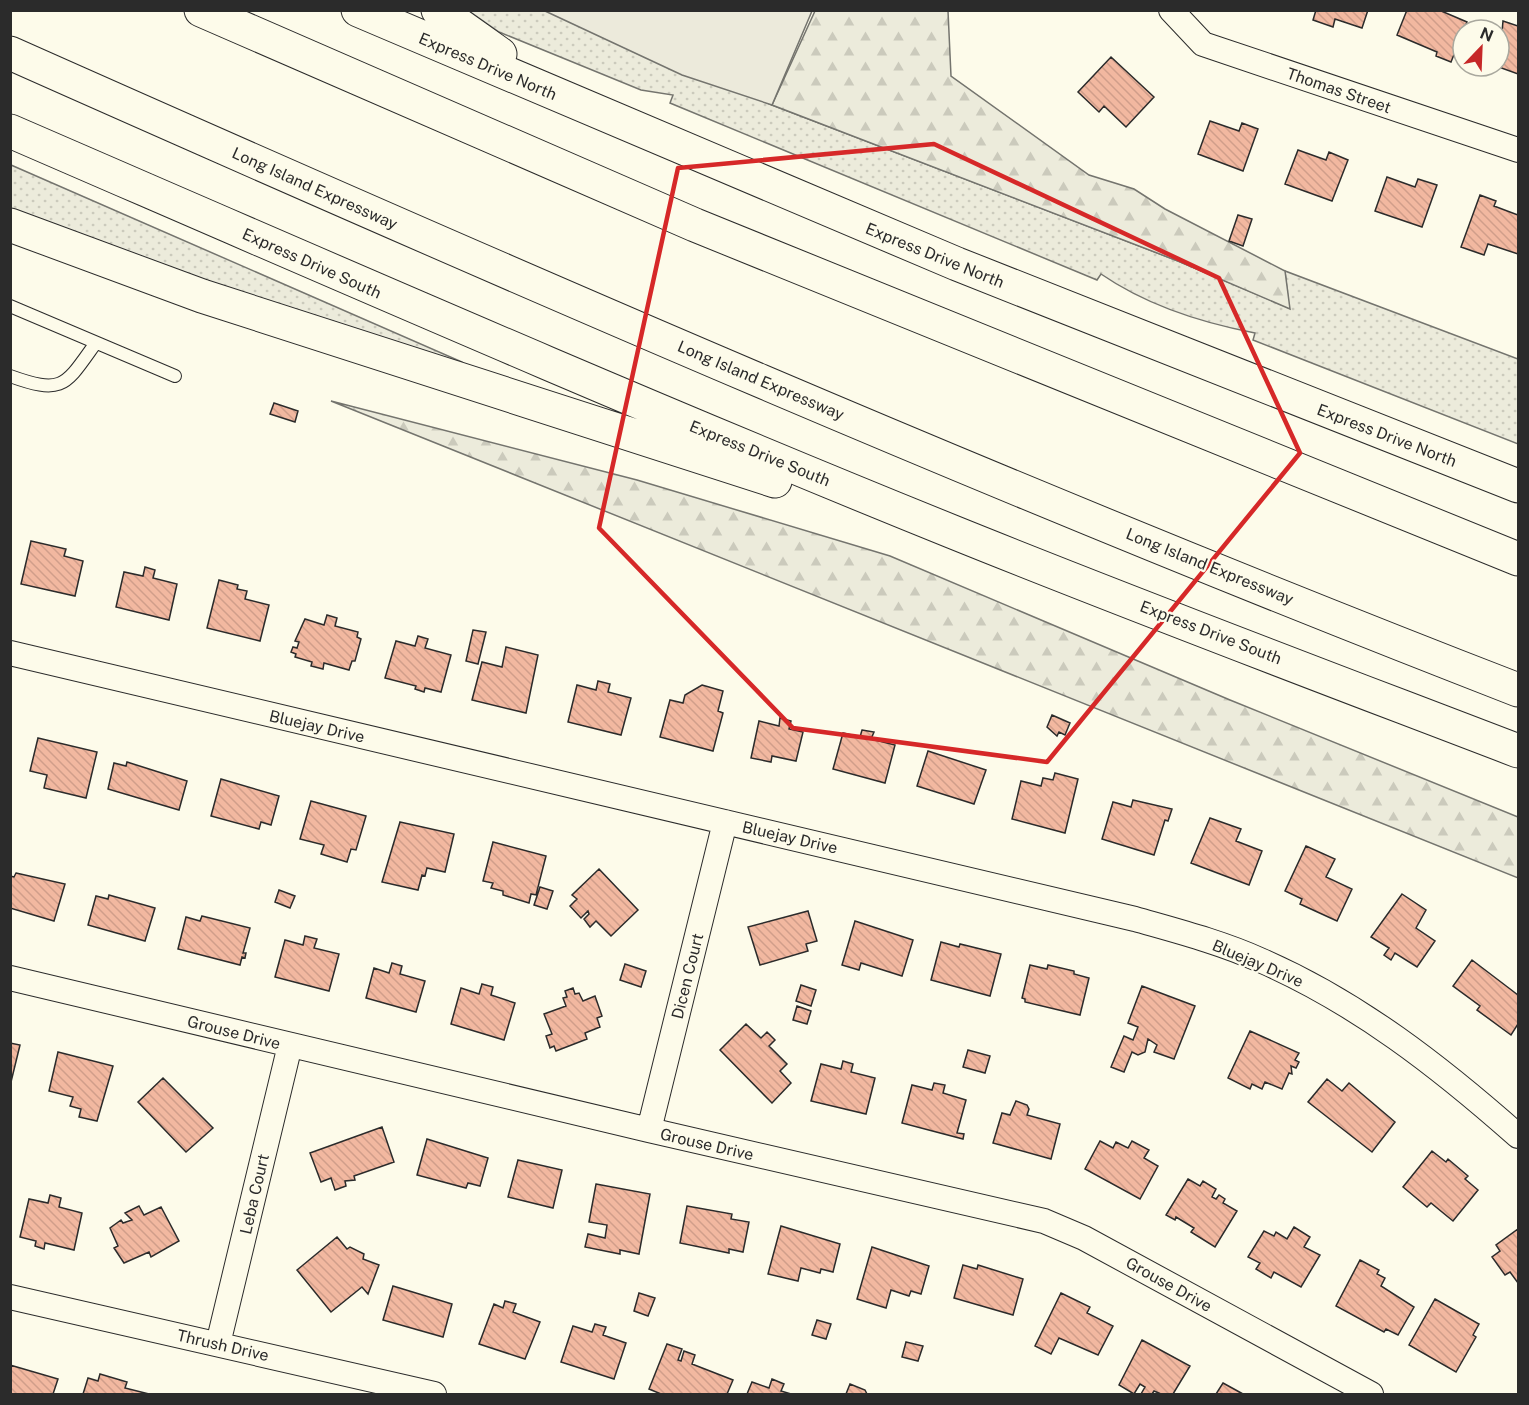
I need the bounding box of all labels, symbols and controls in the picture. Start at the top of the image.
north arrow [1451,18,1511,78]
text: N [1477,23,1496,46]
street label: Express Drive North [416,29,560,104]
street label: Thomas Street [1284,64,1393,117]
street label: Long Island Expressway [229,143,401,234]
street label: Express Drive North [863,219,1007,292]
street label: Express Drive South [239,224,384,303]
street label: Long Island Expressway [675,337,847,424]
street label: Express Drive North [1314,400,1459,471]
street label: Express Drive South [687,417,833,490]
street label: Long Island Expressway [1123,524,1297,609]
street label: Express Drive South [1137,597,1284,668]
street label: Bluejay Drive [267,706,366,747]
street label: Bluejay Drive [740,817,839,858]
street label: Dicen Court [668,931,707,1021]
street label: Bluejay Drive [1209,936,1306,991]
street label: Grouse Drive [185,1012,282,1053]
street label: Grouse Drive [658,1125,755,1164]
street label: Leba Court [236,1152,273,1236]
street label: Grouse Drive [1122,1253,1215,1316]
street label: Thrush Drive [175,1326,271,1365]

